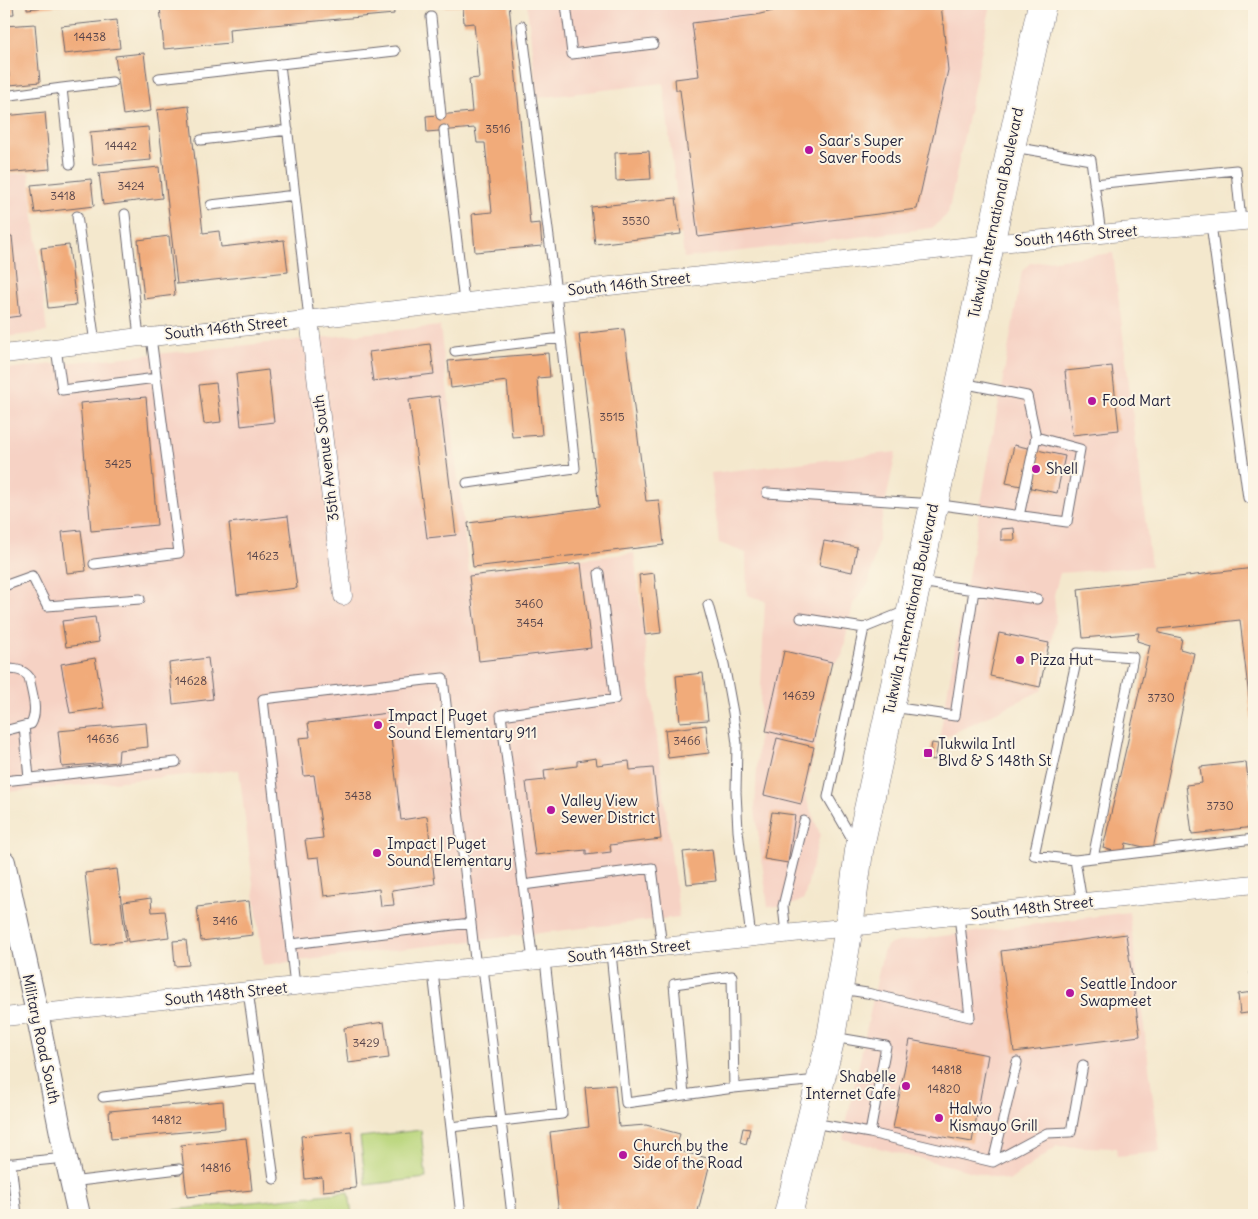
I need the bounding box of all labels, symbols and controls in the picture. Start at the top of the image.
house number: 14438 [74,29,106,44]
street label: Tukwila International Boulevard [964,105,1027,320]
house number: 3516 [485,121,511,136]
place label: Saar's Super Saver Foods [819,131,904,167]
house number: 14442 [105,138,137,153]
marker: Saar's Super Saver Foods [803,144,815,156]
house number: 3424 [117,178,145,193]
house number: 3418 [50,188,76,203]
house number: 3530 [622,213,650,228]
street label: South 146th Street [1014,221,1138,250]
street label: South 146th Street [567,268,691,299]
street label: South 146th Street [164,312,288,343]
place label: Food Mart [1102,391,1171,410]
street label: 35th Avenue South [308,393,343,523]
marker: Food Mart [1086,395,1098,407]
house number: 3515 [599,409,625,424]
house number: 3425 [104,456,132,471]
place label: Shell [1046,459,1078,478]
marker: Shell [1030,463,1042,475]
street label: Tukwila International Boulevard [879,501,942,716]
house number: 14623 [247,548,279,563]
house number: 3460 [515,596,543,611]
house number: 3454 [516,615,544,630]
place label: Pizza Hut [1030,650,1093,669]
marker: Pizza Hut [1014,654,1026,666]
house number: 14628 [175,673,207,688]
house number: 14639 [783,688,815,703]
house number: 3730 [1147,690,1175,705]
place label: Impact | Puget Sound Elementary 911 [388,706,537,742]
marker: Impact | Puget Sound Elementary 911 [372,719,384,731]
house number: 14636 [87,731,119,746]
house number: 3466 [673,733,701,748]
place label: Tukwila Intl Blvd & S 148th St [938,734,1051,770]
marker: Tukwila Intl Blvd & S 148th St [922,747,934,759]
house number: 3438 [344,788,372,803]
place label: Valley View Sewer District [561,791,655,827]
house number: 3730 [1206,798,1234,813]
marker: Valley View Sewer District [545,804,557,816]
place label: Impact | Puget Sound Elementary [387,834,512,870]
marker: Impact | Puget Sound Elementary [371,847,383,859]
street label: South 148th Street [970,892,1094,923]
house number: 3416 [212,913,238,928]
street label: South 148th Street [567,935,691,966]
street label: Military Road South [18,972,65,1106]
place label: Seattle Indoor Swapmeet [1080,974,1177,1010]
street label: South 148th Street [164,978,288,1009]
marker: Seattle Indoor Swapmeet [1064,987,1076,999]
house number: 3429 [352,1035,380,1050]
house number: 14818 [932,1062,962,1077]
place label: Shabelle Internet Cafe [806,1067,896,1103]
marker: Shabelle Internet Cafe [900,1080,912,1092]
house number: 14820 [927,1081,961,1096]
place label: Halwo Kismayo Grill [949,1099,1038,1135]
house number: 14812 [152,1112,182,1127]
marker: Halwo Kismayo Grill [933,1112,945,1124]
place label: Church by the Side of the Road [633,1136,743,1172]
marker: Church by the Side of the Road [617,1149,629,1161]
house number: 14816 [201,1160,231,1175]

